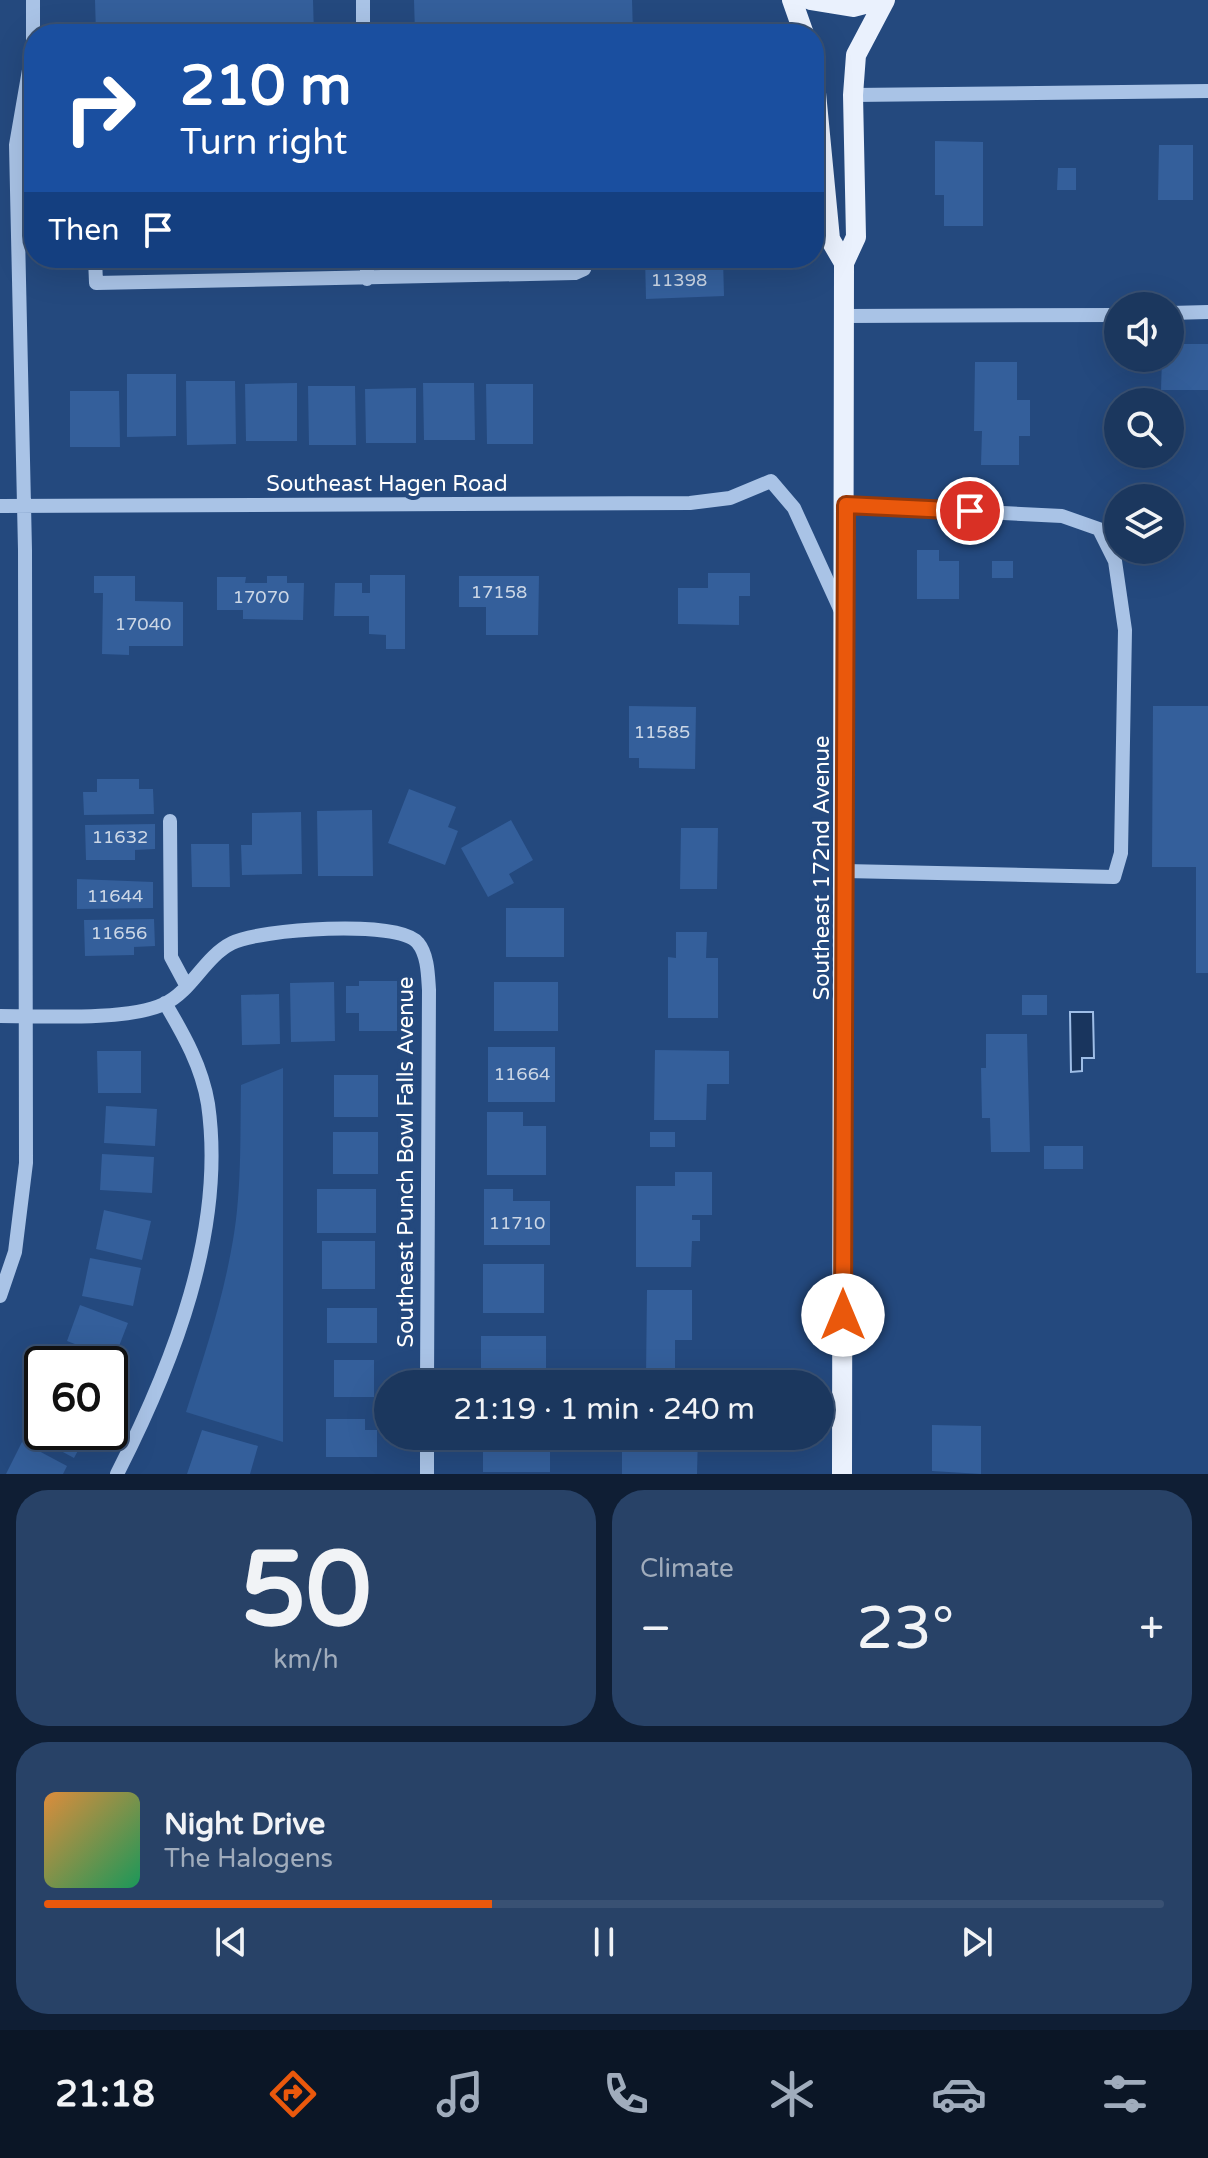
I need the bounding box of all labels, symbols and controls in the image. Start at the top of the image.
text: 210 m [180,53,351,120]
icon: right [48,56,152,160]
text: Turn right [180,121,347,164]
icon: arrive [136,208,180,252]
text: Then [48,212,120,249]
house number: 11398 [651,269,707,291]
map controls [1104,292,1184,564]
button: sound [1104,292,1184,372]
button: search [1104,388,1184,468]
street label: Southeast Hagen Road [266,471,508,497]
pin [936,477,1004,545]
button: layers [1104,484,1184,564]
icon: arrive [948,489,992,533]
house number: 17158 [471,581,527,603]
house number: 17070 [233,586,289,608]
house number: 17040 [115,613,171,635]
house number: 11585 [634,721,690,743]
street label: Southeast 172nd Avenue [809,736,835,1000]
house number: 11632 [92,826,148,848]
house number: 11644 [87,885,143,907]
house number: 11656 [91,922,147,944]
street label: Southeast Punch Bowl Falls Avenue [393,977,419,1347]
house number: 11664 [494,1063,550,1085]
house number: 11710 [489,1212,545,1234]
position arrow [801,1273,885,1357]
speed limit sign: 60 [24,1346,128,1450]
text: 21:19 · 1 min · 240 m [453,1391,755,1428]
text: 50 [241,1529,371,1654]
text: Climate [640,1553,734,1584]
text: 23° [856,1593,954,1665]
text: − [640,1603,671,1656]
text: + [1139,1603,1164,1656]
text: km/h [273,1644,339,1675]
text: Night Drive [164,1806,325,1843]
text: The Halogens [164,1843,333,1874]
icon: previous [209,1920,253,1964]
icon: pause [582,1920,626,1964]
icon: next [955,1920,999,1964]
icon: directions [265,2066,321,2122]
icon: music [432,2066,488,2122]
icon: phone [598,2066,654,2122]
icon: climate [764,2066,820,2122]
icon: car [931,2066,987,2122]
icon: filters [1097,2066,1153,2122]
text: 21:18 [55,2073,155,2116]

